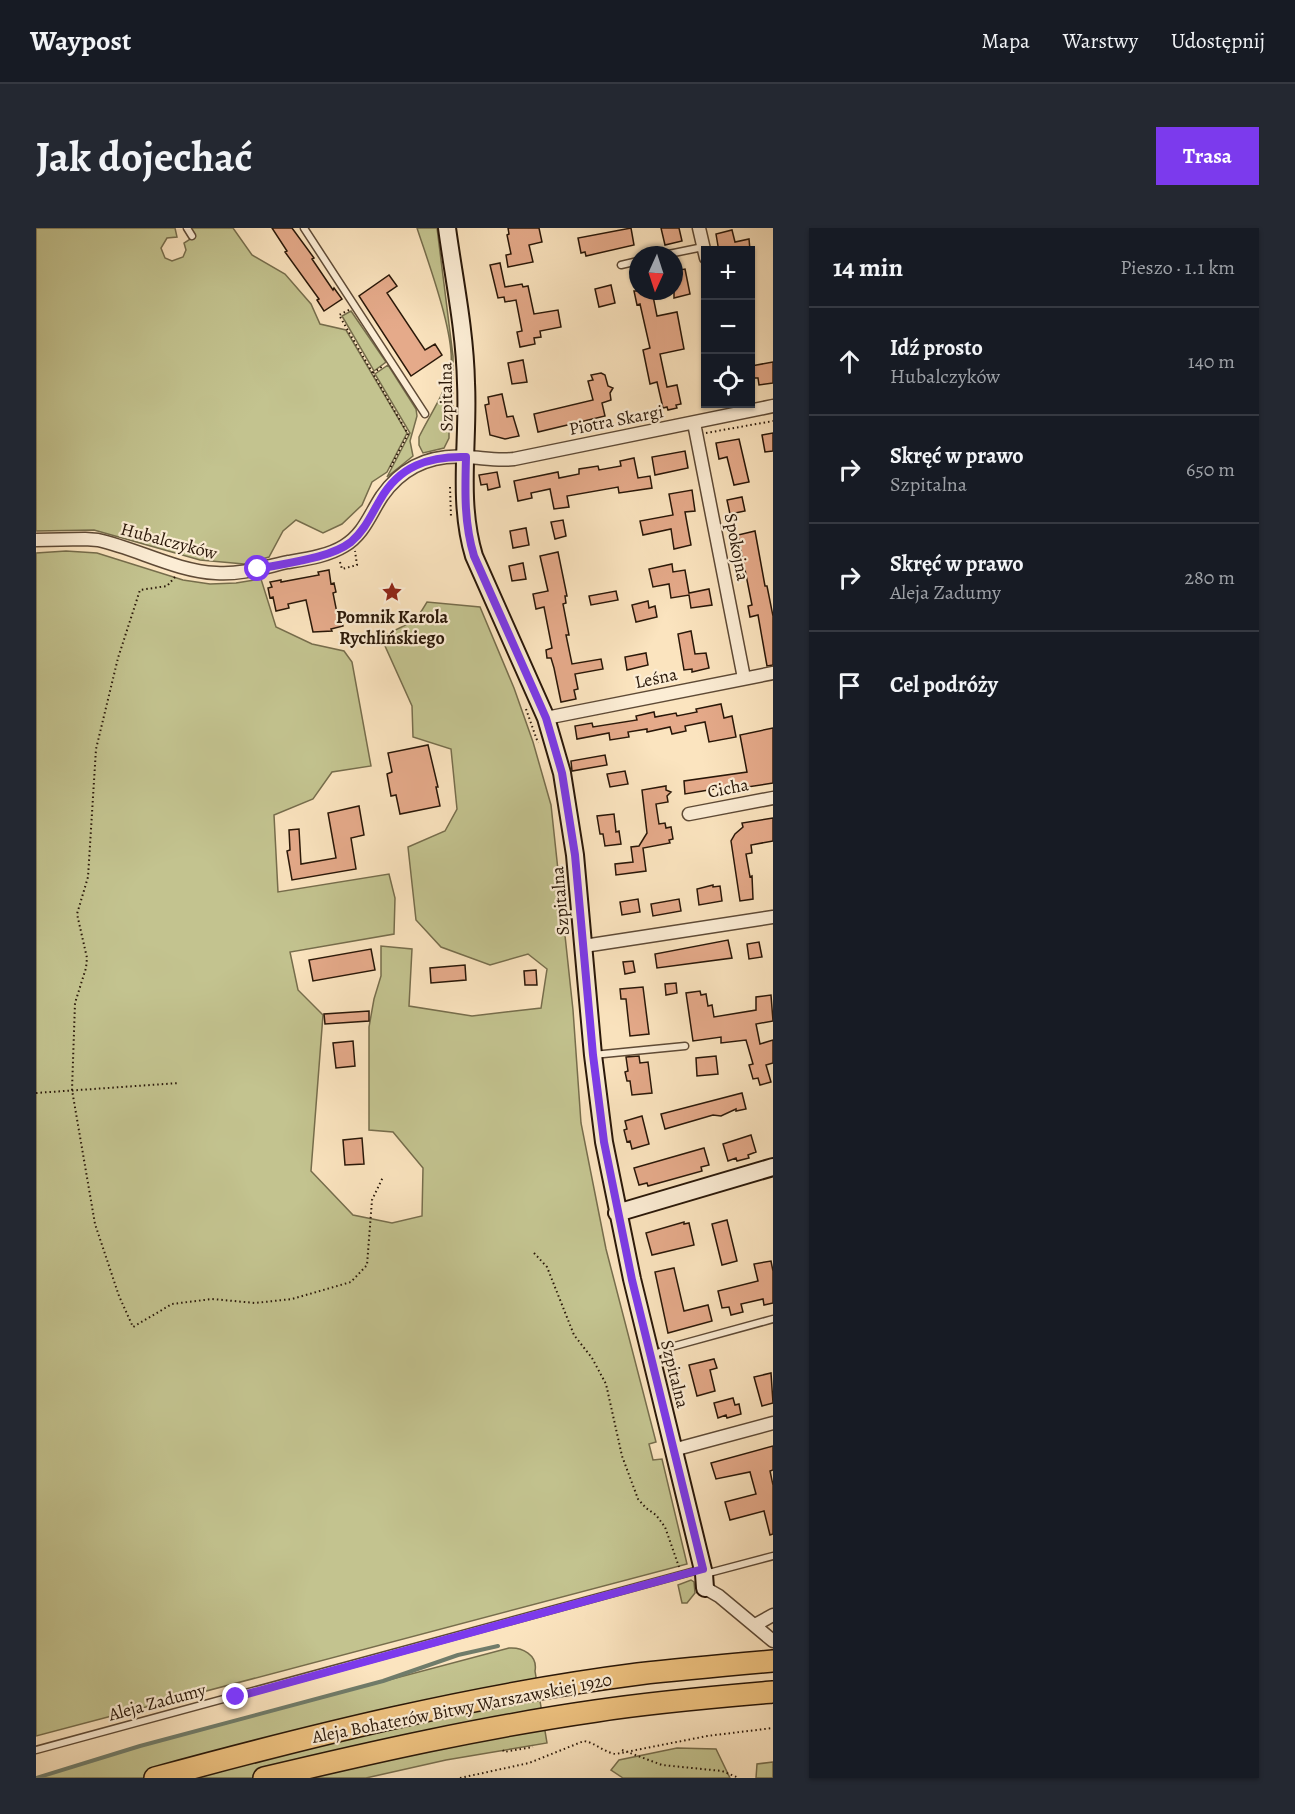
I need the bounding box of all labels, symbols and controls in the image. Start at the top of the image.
text: Waypost [30,22,131,60]
text: Mapa [982,27,1030,55]
text: Warstwy [1063,27,1138,55]
text: Udostępnij [1171,27,1265,55]
button: Trasa [1156,127,1259,185]
text: Jak dojechać [36,128,253,185]
north arrow [629,246,683,300]
map controls [701,246,755,408]
button: + [701,246,755,300]
text: 14 min [833,250,903,285]
text: Pieszo · 1.1 km [1120,254,1235,281]
button: − [701,300,755,354]
text: Idź prosto [890,333,983,363]
icon: ahead [833,345,866,378]
text: 140 m [1188,348,1235,375]
button: locate [701,354,755,408]
street label: Szpitalna [433,361,459,432]
text: Hubalczyków [890,363,1000,390]
street label: Piotra Skargi [567,399,665,441]
text: Skręć w prawo [890,441,1024,471]
icon: right [833,453,866,486]
text: 650 m [1186,456,1235,483]
text: Szpitalna [890,471,967,498]
street label: Spokojna [719,511,755,583]
street label: Hubalczyków [118,517,220,565]
text: Skręć w prawo [890,549,1024,579]
route start [244,555,270,581]
icon: right [833,561,866,594]
text: 280 m [1185,564,1235,591]
text: Aleja Zadumy [890,579,1001,606]
place icon: Pomnik Karola Rychlińskiego [380,580,404,604]
place label: Pomnik Karola Rychlińskiego [336,605,448,650]
street label: Leśna [633,662,680,694]
icon: arrive [833,669,866,702]
text: Cel podróży [890,670,998,700]
street label: Cicha [705,772,751,804]
street label: Szpitalna [545,865,575,937]
street label: Szpitalna [655,1337,695,1411]
street label: Aleja Bohaterów Bitwy Warszawskiej 1920 [309,1667,614,1749]
street label: Aleja Zadumy [105,1677,209,1727]
route end [222,1683,248,1709]

